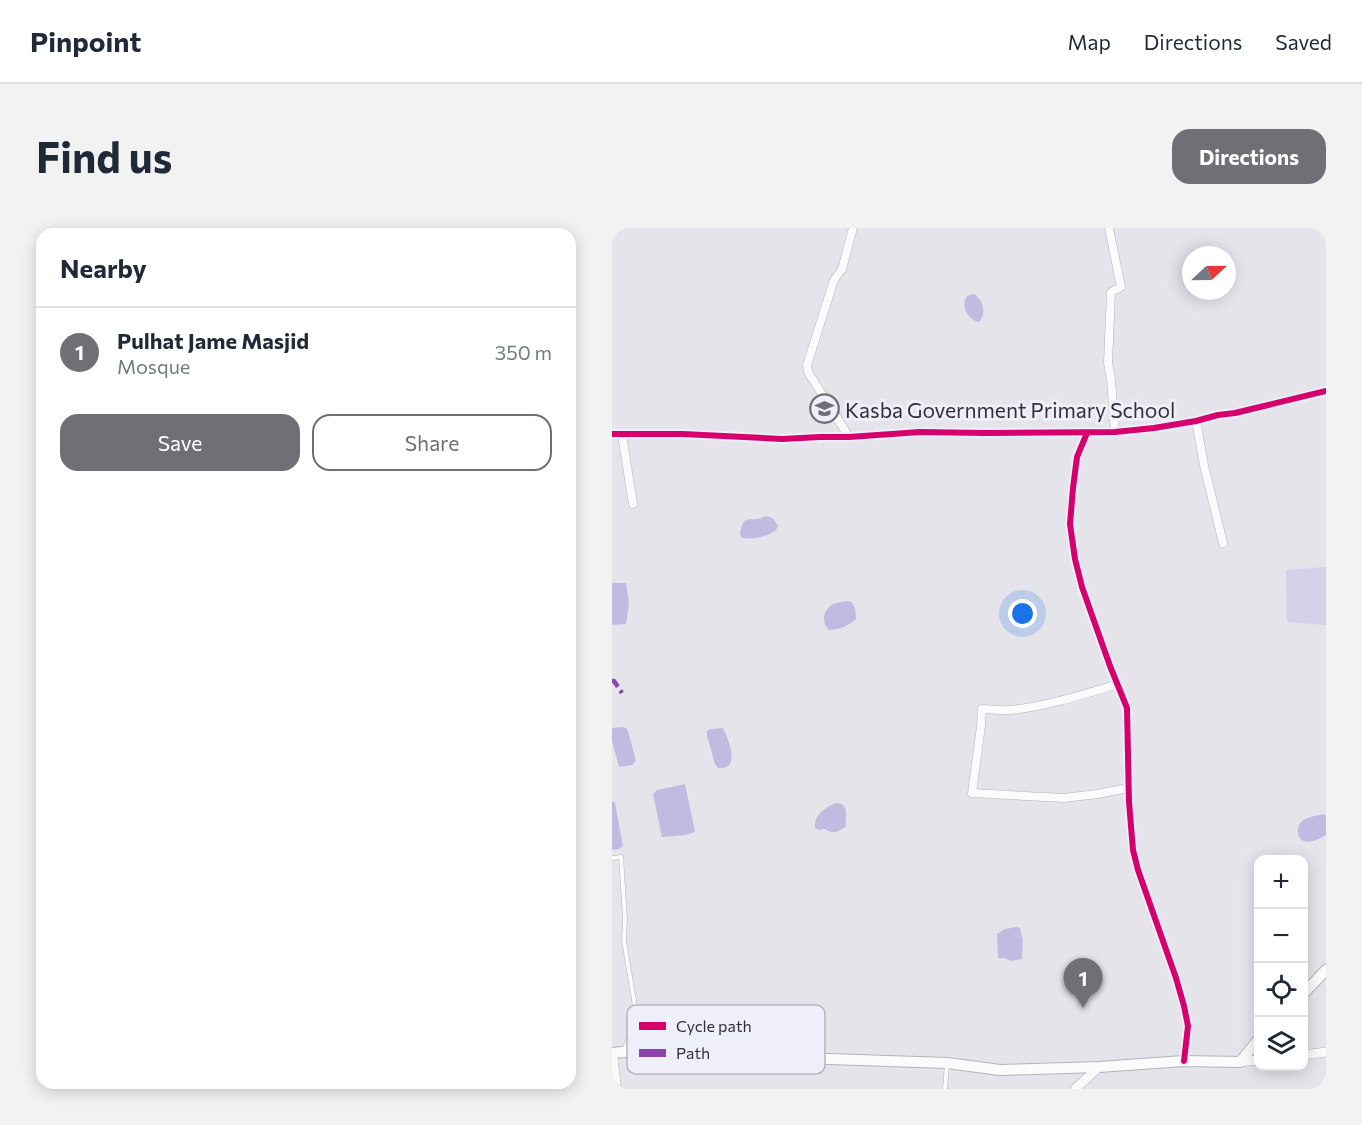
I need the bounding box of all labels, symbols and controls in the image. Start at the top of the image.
text: Pinpoint [30,24,141,58]
text: Map [1068,29,1111,54]
text: Directions [1144,29,1242,54]
text: Saved [1275,29,1332,54]
button: Directions [1172,129,1326,184]
text: Find us [36,130,172,182]
north arrow [1182,246,1236,300]
text: Nearby [60,252,147,283]
text: Pulhat Jame Masjid [117,327,309,354]
text: 1 [75,340,84,364]
text: 350 m [495,340,552,364]
text: Mosque [117,354,190,378]
school or university icon: Kasba Government Primary School [808,393,840,425]
place label: Kasba Government Primary School [845,397,1175,422]
button: Save [60,414,300,471]
button: Share [312,414,552,471]
your location [1008,599,1037,628]
map controls [1254,855,1308,1071]
button: + [1254,855,1308,909]
button: − [1254,909,1308,963]
pin: 1 [1064,958,1102,1008]
button: locate [1254,963,1308,1017]
legend [627,1005,825,1074]
text: Cycle path [676,1016,752,1035]
button: layers [1254,1017,1308,1071]
text: Path [676,1043,710,1062]

